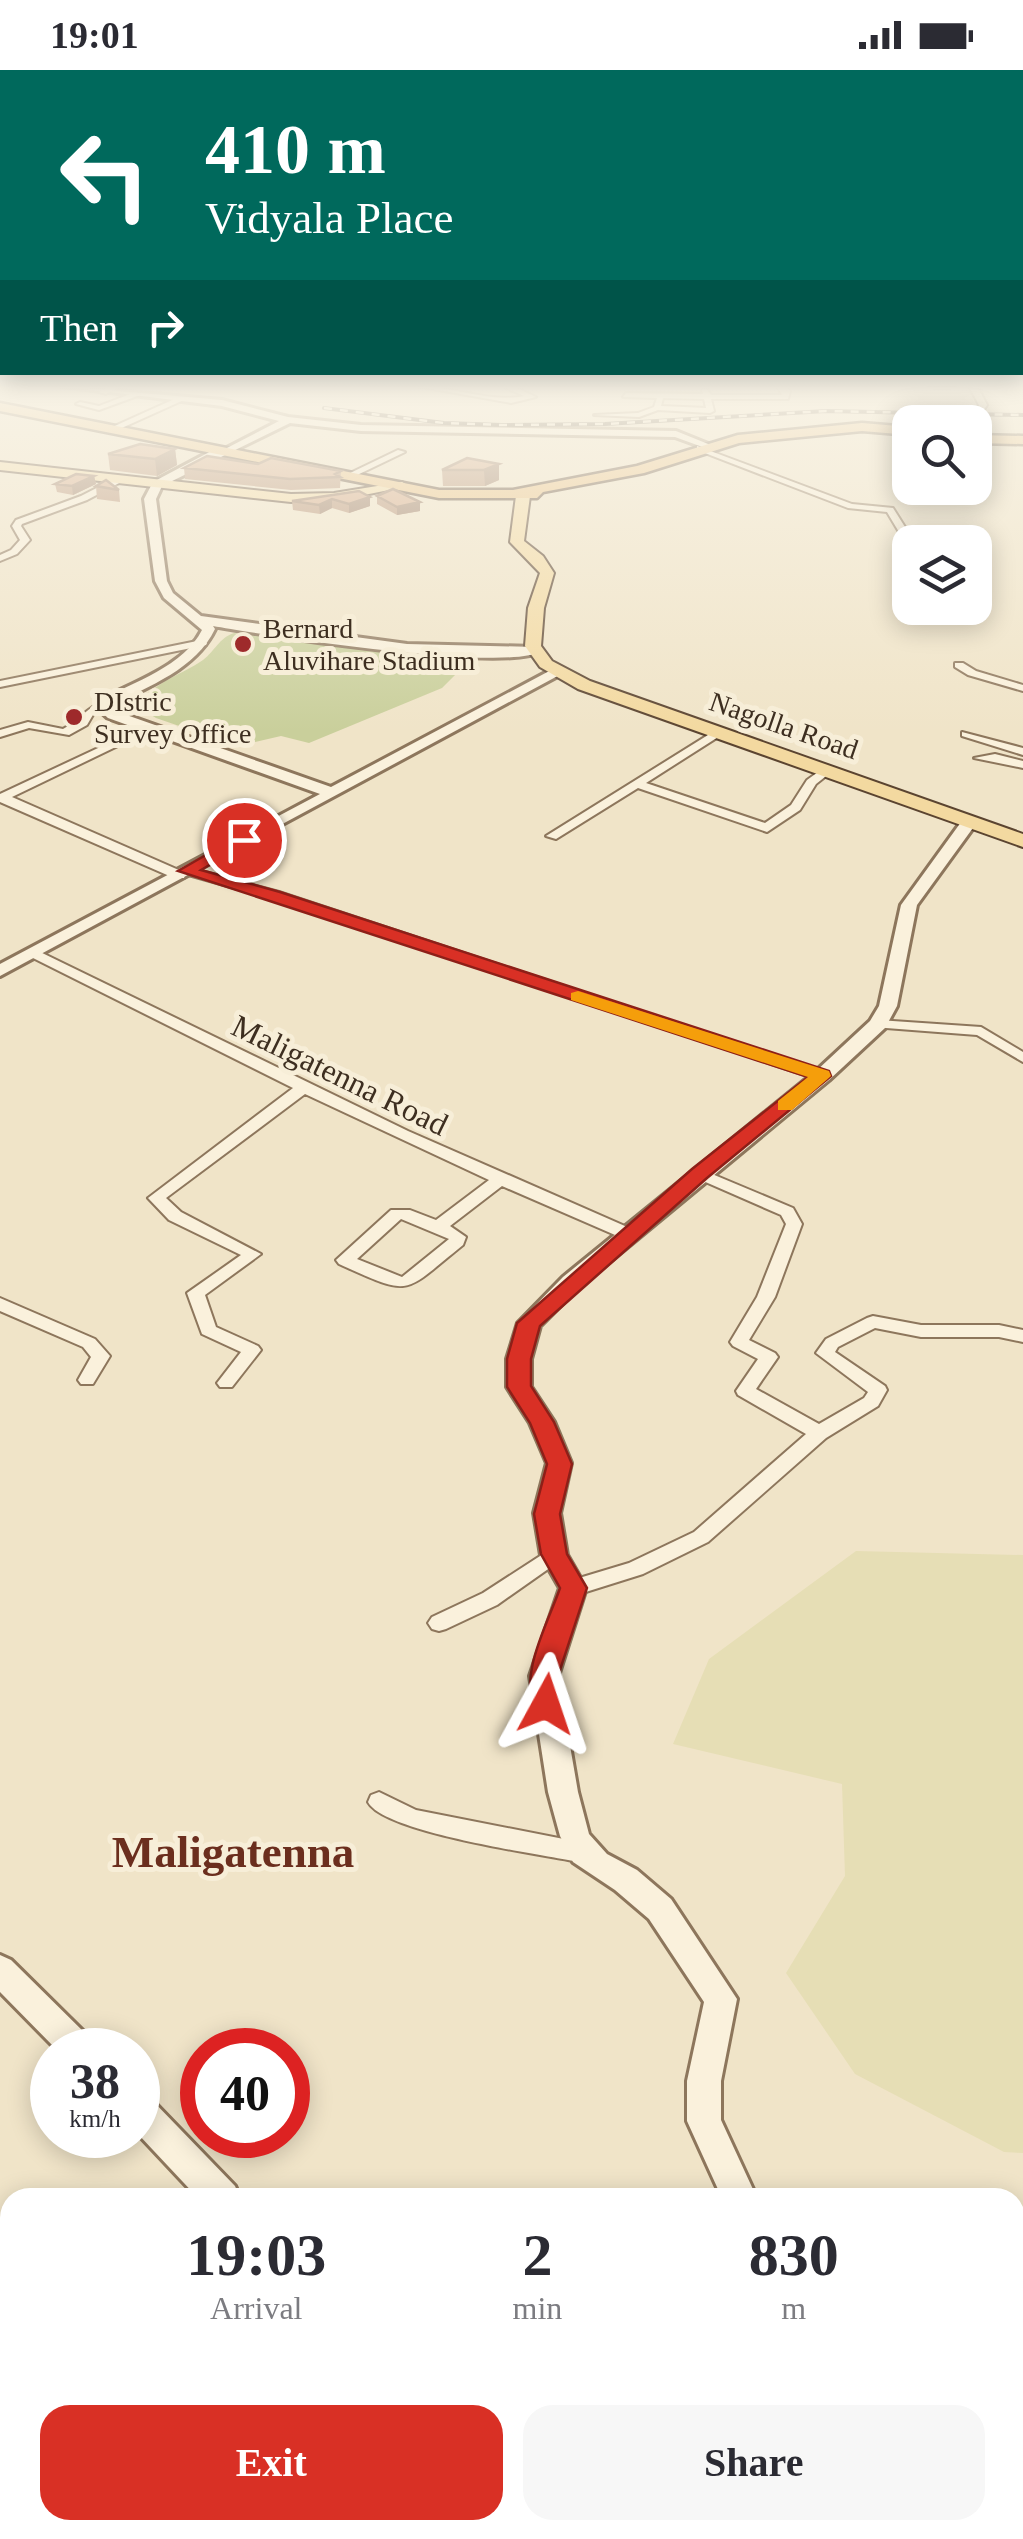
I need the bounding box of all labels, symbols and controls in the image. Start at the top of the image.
text: 19:01 [50,14,139,56]
icon: left [40,110,170,240]
text: 410 m [205,111,386,188]
text: Vidyala Place [205,193,453,243]
icon: right [138,300,193,355]
text: Then [40,307,118,349]
map controls [892,405,992,625]
button: search [892,405,992,505]
button: layers [892,525,992,625]
place label: Bernard Aluvihare Stadium [263,613,476,676]
marker: Bernard Aluvihare Stadium [232,633,254,655]
place label: DIstric Survey Office [94,686,251,749]
street label: Nagolla Road [706,686,862,765]
marker: DIstric Survey Office [63,706,85,728]
pin [202,798,287,883]
icon: arrive [217,813,272,868]
street label: Maligatenna Road [226,1007,454,1143]
position arrow [494,1652,598,1756]
district label: Maligatenna [112,1827,354,1877]
speed limit sign: 40 [180,2028,310,2158]
text: 38 [70,2053,120,2109]
text: km/h [69,2105,121,2132]
text: 19:03 [186,2222,326,2288]
text: 2 [522,2222,552,2288]
text: 830 [749,2222,839,2288]
text: Arrival [210,2290,302,2326]
text: min [513,2290,562,2326]
text: m [781,2290,806,2326]
button: Exit [40,2405,503,2520]
button: Share [523,2405,985,2520]

